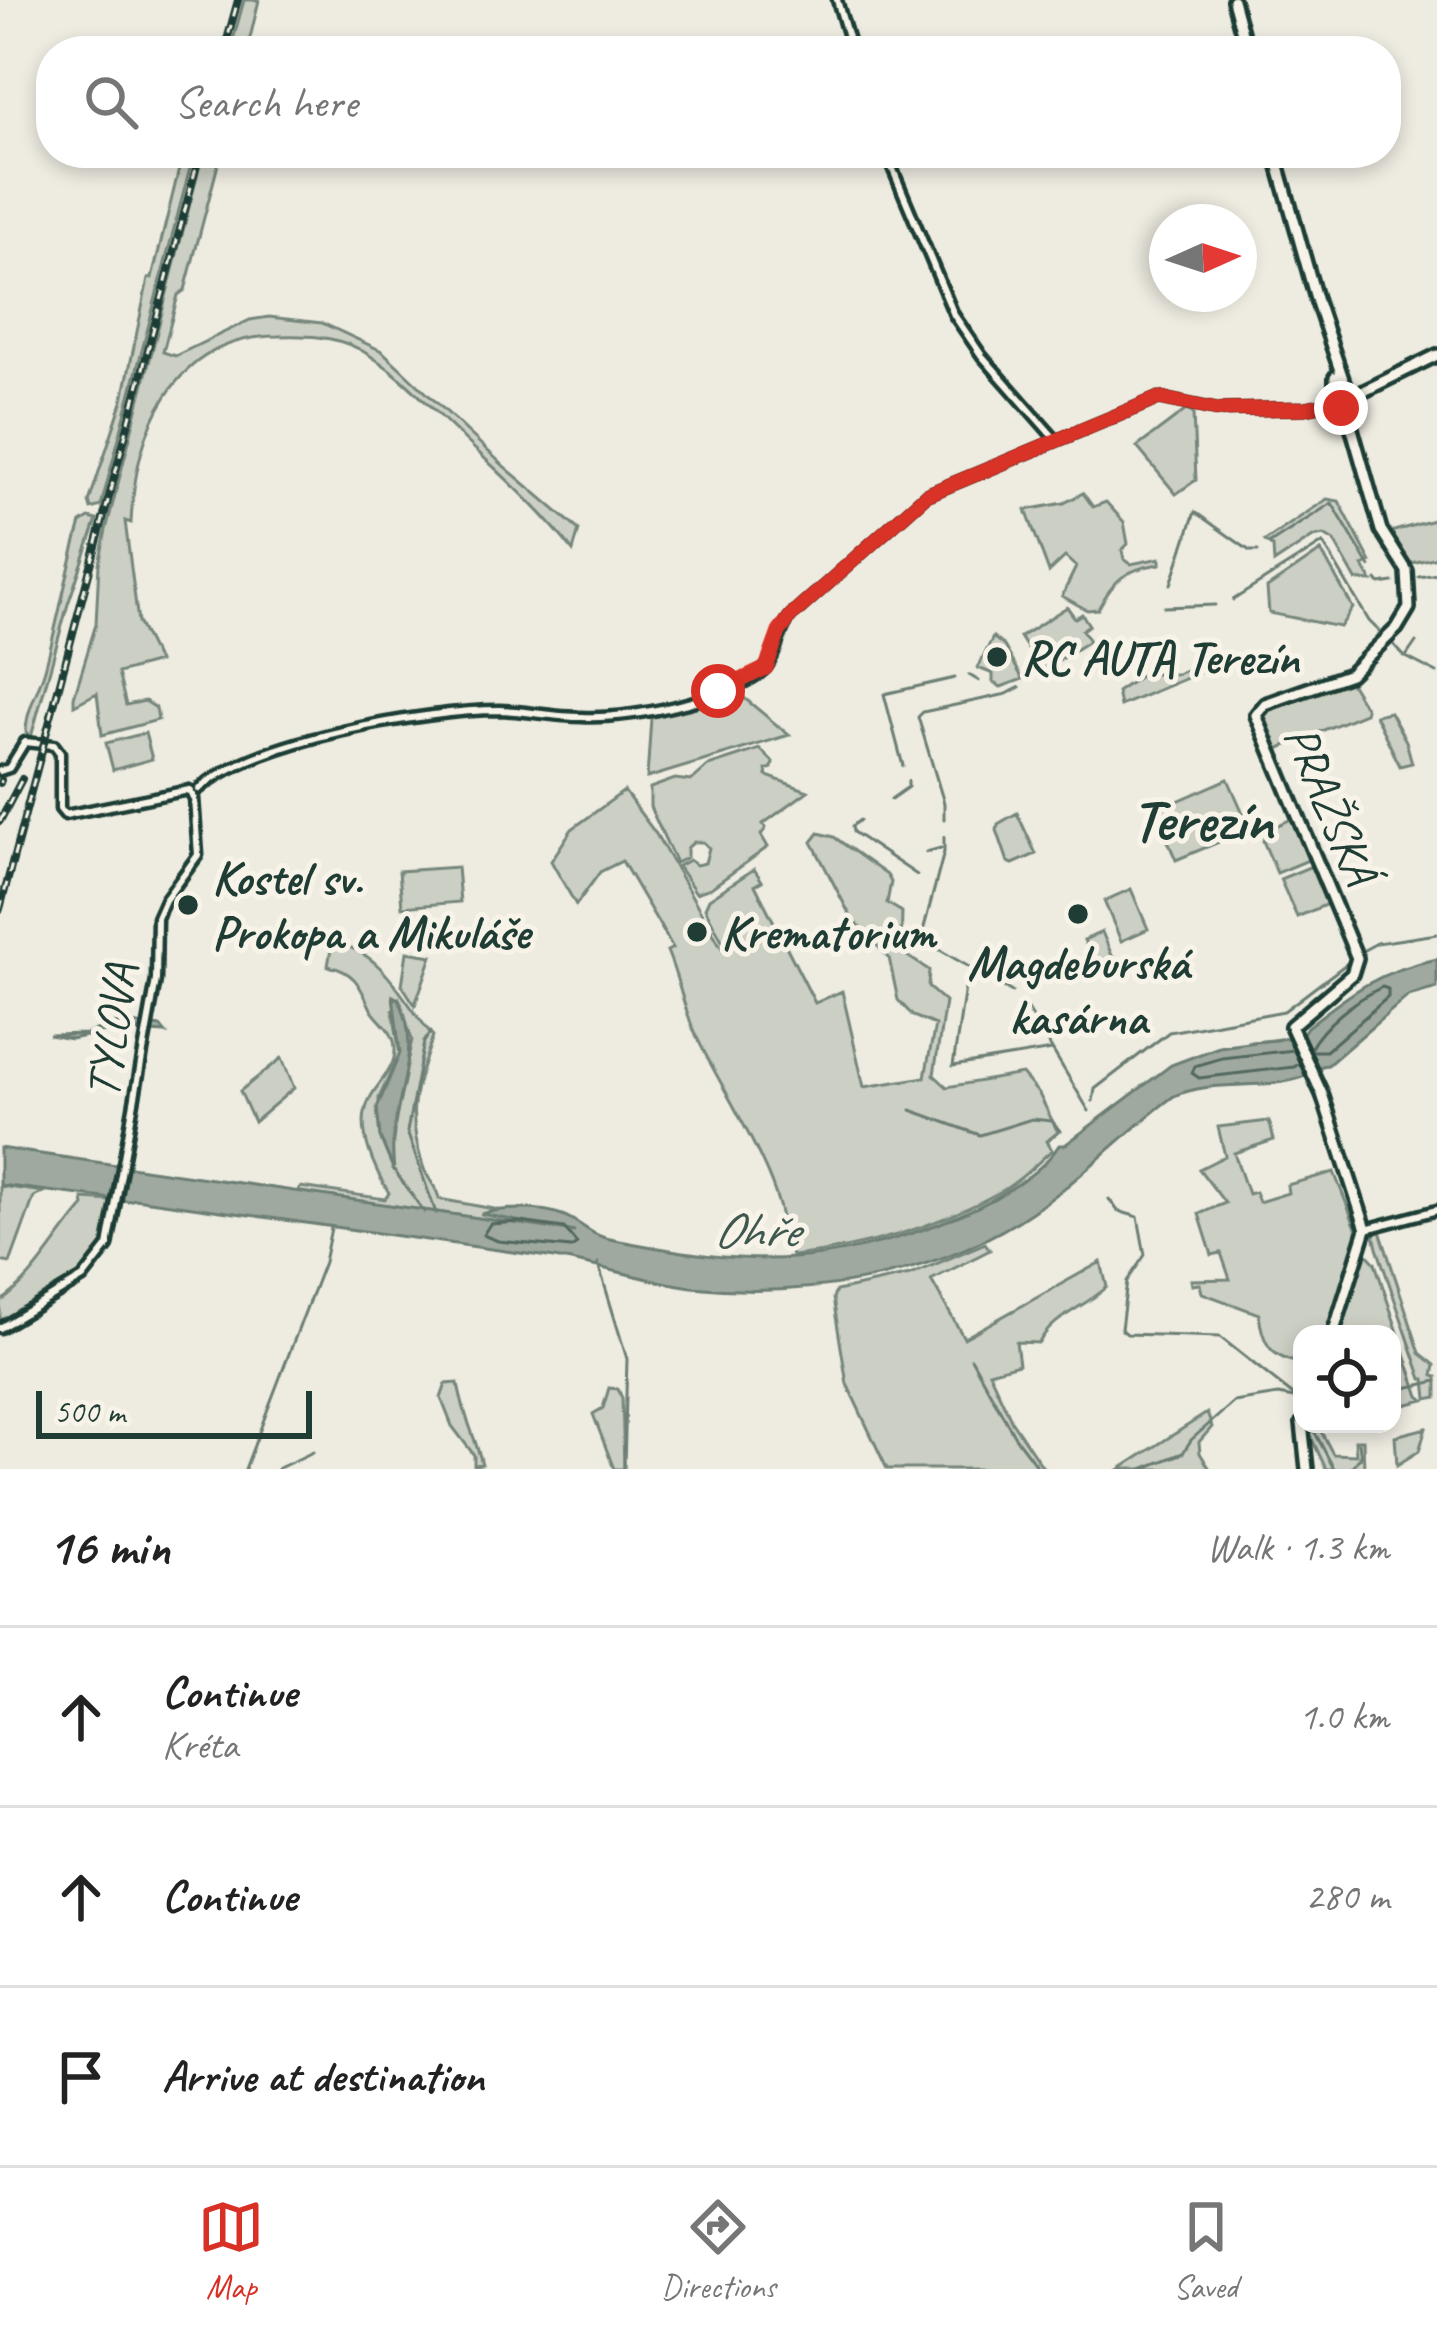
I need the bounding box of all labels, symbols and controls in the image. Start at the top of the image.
search box [36,36,1401,168]
icon: search [78,69,144,135]
text: Search here [174,74,357,131]
north arrow [1149,204,1257,312]
route end [1314,381,1368,435]
place label: RC AUTA Terezín [1021,628,1301,688]
marker: RC AUTA Terezín [984,644,1010,670]
route start [691,664,745,718]
street label: PRAŽSKÁ [1271,716,1394,898]
district label: Terezín [1131,782,1275,858]
place label: Kostel sv. Prokopa a Mikuláše [212,848,533,963]
marker: Kostel sv. Prokopa a Mikuláše [175,892,201,918]
marker: Magdeburská kasárna [1065,901,1091,927]
place label: Krematorium [721,903,938,963]
marker: Krematorium [684,919,710,945]
place label: Magdeburská kasárna [967,933,1194,1048]
street label: TYLOVA [72,959,150,1102]
water label: Ohře [713,1198,805,1262]
map controls [1293,1325,1401,1433]
button: locate [1293,1325,1401,1433]
scale bar [36,1385,312,1438]
text: 500 m [54,1391,125,1433]
text: 16 min [48,1515,170,1579]
text: Walk · 1.3 km [1207,1523,1389,1572]
text: Continue [162,1664,296,1721]
icon: ahead [48,1684,114,1750]
text: 1.0 km [1299,1692,1389,1741]
text: Kréta [162,1721,238,1770]
icon: ahead [48,1864,114,1930]
text: Continue [162,1868,296,1925]
text: 280 m [1305,1872,1389,1921]
icon: arrive [48,2044,114,2110]
text: Arrive at destination [162,2048,484,2105]
tab: Map [198,2194,264,2308]
tab: Directions [661,2194,776,2308]
tab: Saved [1173,2194,1239,2308]

